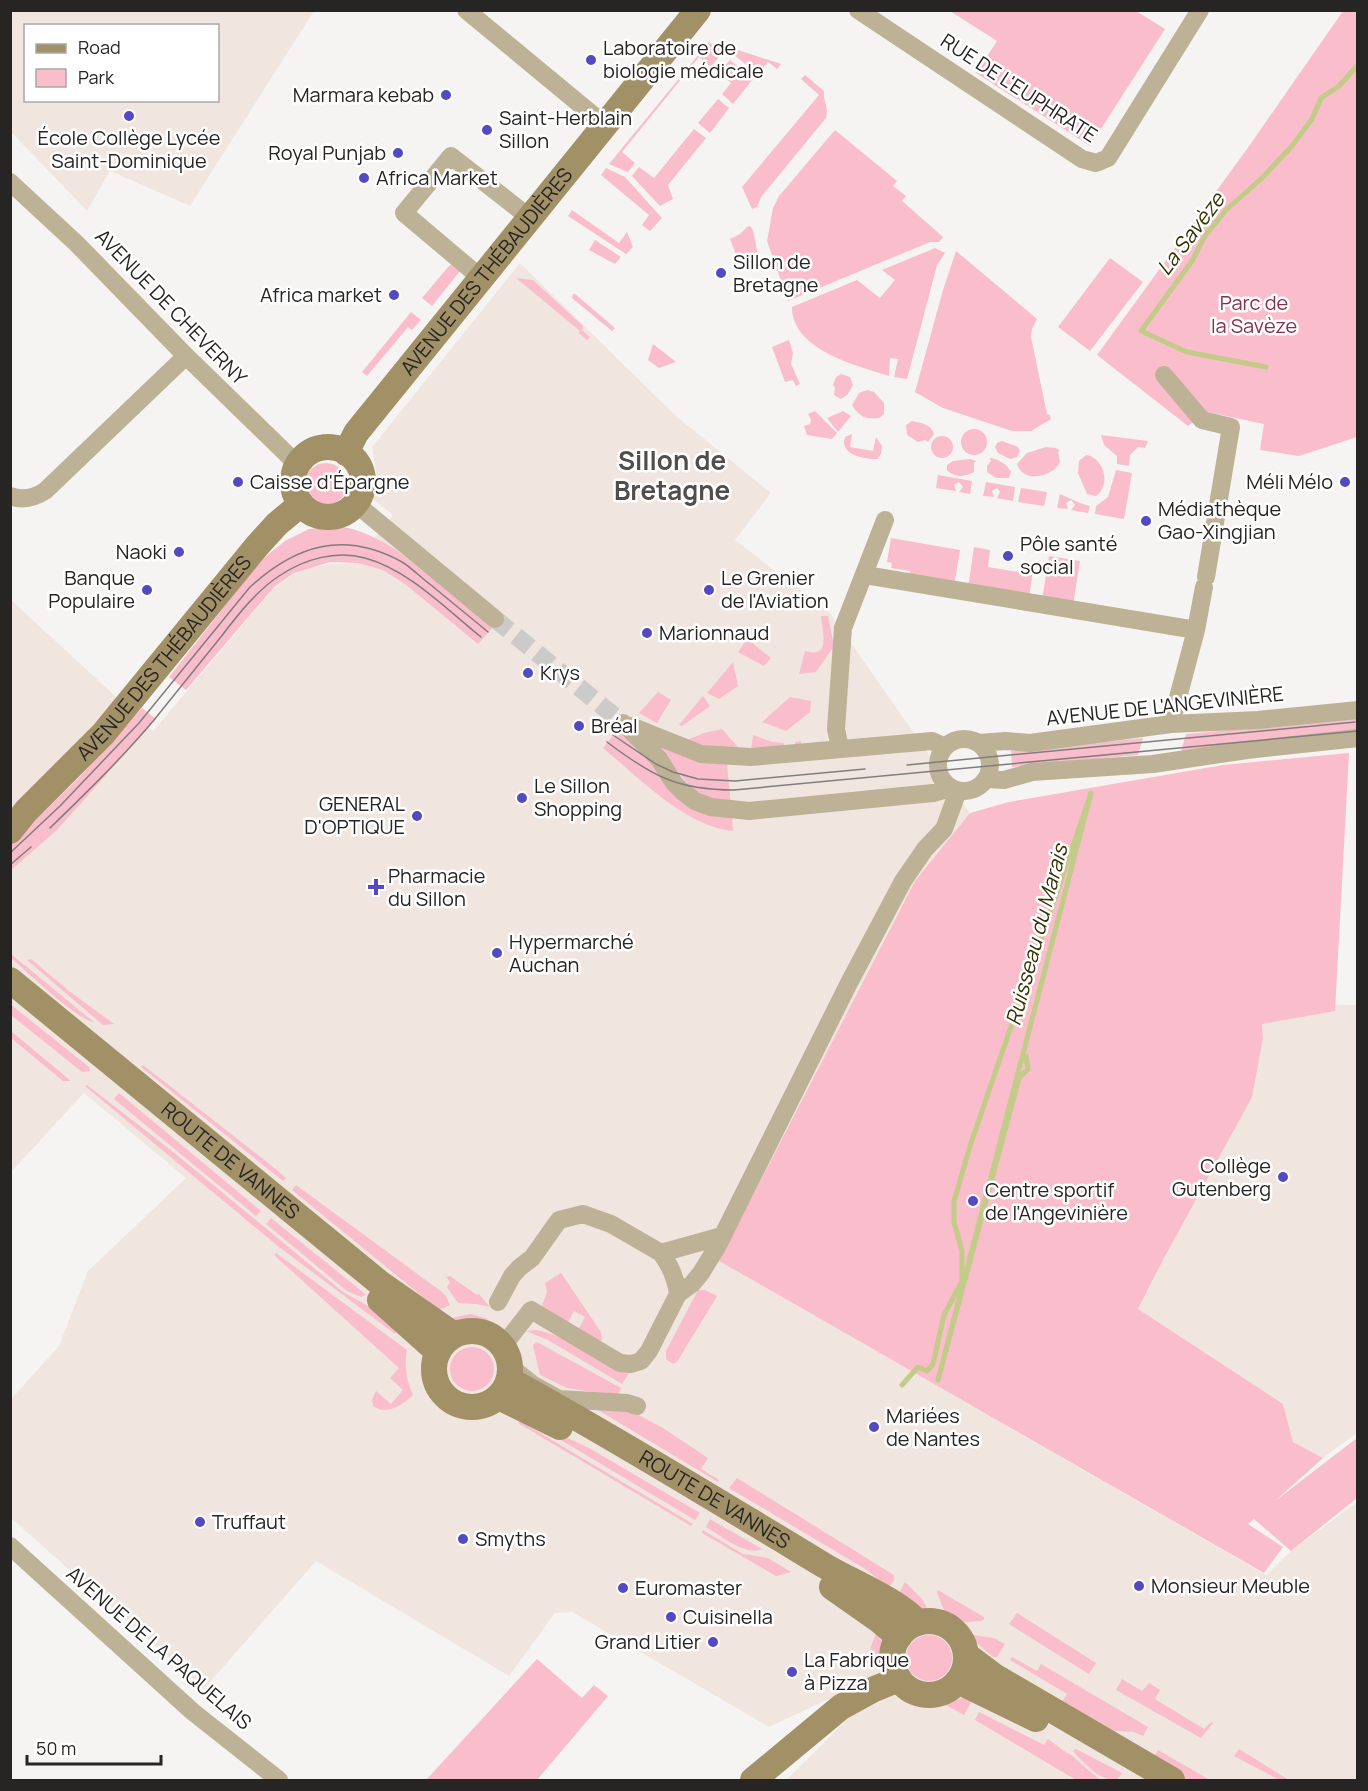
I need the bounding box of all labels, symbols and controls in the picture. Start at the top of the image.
legend [24,24,219,102]
street label: RUE DE L'EUPHRATE [936,27,1103,148]
place label: Laboratoire de biologie médicale [603,34,764,84]
text: Road [78,35,121,59]
marker: Laboratoire de biologie médicale [584,53,598,67]
text: Park [78,65,115,89]
place label: Marmara kebab [293,81,434,108]
marker: Marmara kebab [439,88,453,102]
place label: Saint-Herblain Sillon [499,104,632,154]
marker: École Collège Lycée Saint-Dominique [122,109,136,123]
marker: Saint-Herblain Sillon [480,123,494,137]
place label: École Collège Lycée Saint-Dominique [38,124,220,174]
place label: Royal Punjab [268,139,386,166]
marker: Royal Punjab [391,146,405,160]
street label: AVENUE DES THÉBAUDIÈRES [394,162,578,381]
place label: Africa Market [376,164,498,191]
marker: Africa Market [357,171,371,185]
water label: La Savèze [1150,185,1231,280]
street label: AVENUE DE CHEVERNY [90,223,254,391]
place label: Sillon de Bretagne [733,248,818,298]
marker: Sillon de Bretagne [714,266,728,280]
place label: Africa market [260,281,382,308]
marker: Africa market [387,288,401,302]
park label: Parc de la Savèze [1211,289,1297,339]
district label: Sillon de Bretagne [614,442,730,508]
place label: Caisse d'Épargne [250,468,409,495]
place label: Méli Mélo [1246,468,1333,495]
marker: Caisse d'Épargne [231,475,245,489]
marker: Méli Mélo [1338,475,1352,489]
place label: Médiathèque Gao-Xingjian [1158,495,1281,545]
marker: Médiathèque Gao-Xingjian [1139,514,1153,528]
place label: Pôle santé social [1020,530,1117,580]
place label: Naoki [116,538,167,565]
marker: Naoki [172,545,186,559]
street label: AVENUE DES THÉBAUDIÈRES [70,549,257,766]
marker: Pôle santé social [1001,549,1015,563]
place label: Banque Populaire [48,564,135,614]
place label: Le Grenier de l'Aviation [721,564,829,614]
marker: Banque Populaire [140,583,154,597]
marker: Le Grenier de l'Aviation [702,583,716,597]
place label: Marionnaud [659,619,769,646]
marker: Marionnaud [640,626,654,640]
place label: Krys [540,659,580,686]
marker: Krys [521,666,535,680]
street label: AVENUE DE L'ANGEVINIÈRE [1045,680,1285,731]
place label: Bréal [591,712,638,739]
marker: Bréal [572,719,586,733]
place label: Le Sillon Shopping [534,772,622,822]
place label: GENERAL D'OPTIQUE [304,790,405,840]
marker: Le Sillon Shopping [515,791,529,805]
marker: GENERAL D'OPTIQUE [410,809,424,823]
water label: Ruisseau du Marais [998,839,1074,1028]
place label: Pharmacie du Sillon [388,862,485,912]
marker: Pharmacie du Sillon [369,880,383,894]
place label: Hypermarché Auchan [509,928,634,978]
marker: Hypermarché Auchan [490,946,504,960]
street label: ROUTE DE VANNES [156,1096,306,1225]
place label: Collège Gutenberg [1172,1152,1271,1202]
marker: Collège Gutenberg [1276,1170,1290,1184]
place label: Centre sportif de l'Angevinière [985,1176,1128,1226]
marker: Centre sportif de l'Angevinière [966,1194,980,1208]
place label: Mariées de Nantes [886,1402,980,1452]
marker: Mariées de Nantes [867,1420,881,1434]
street label: ROUTE DE VANNES [635,1443,795,1555]
place label: Truffaut [212,1508,286,1535]
marker: Truffaut [193,1515,207,1529]
place label: Smyths [475,1525,546,1552]
marker: Smyths [456,1532,470,1546]
street label: AVENUE DE LA PAQUELAIS [61,1560,258,1735]
place label: Monsieur Meuble [1151,1572,1310,1599]
place label: Euromaster [635,1574,742,1601]
marker: Monsieur Meuble [1132,1579,1146,1593]
marker: Euromaster [616,1581,630,1595]
place label: Cuisinella [683,1603,773,1630]
marker: Cuisinella [664,1610,678,1624]
place label: Grand Litier [595,1628,701,1655]
marker: Grand Litier [706,1635,720,1649]
place label: La Fabrique à Pizza [804,1646,909,1696]
marker: La Fabrique à Pizza [785,1665,799,1679]
scale bar [27,1728,160,1766]
text: 50 m [36,1736,76,1760]

